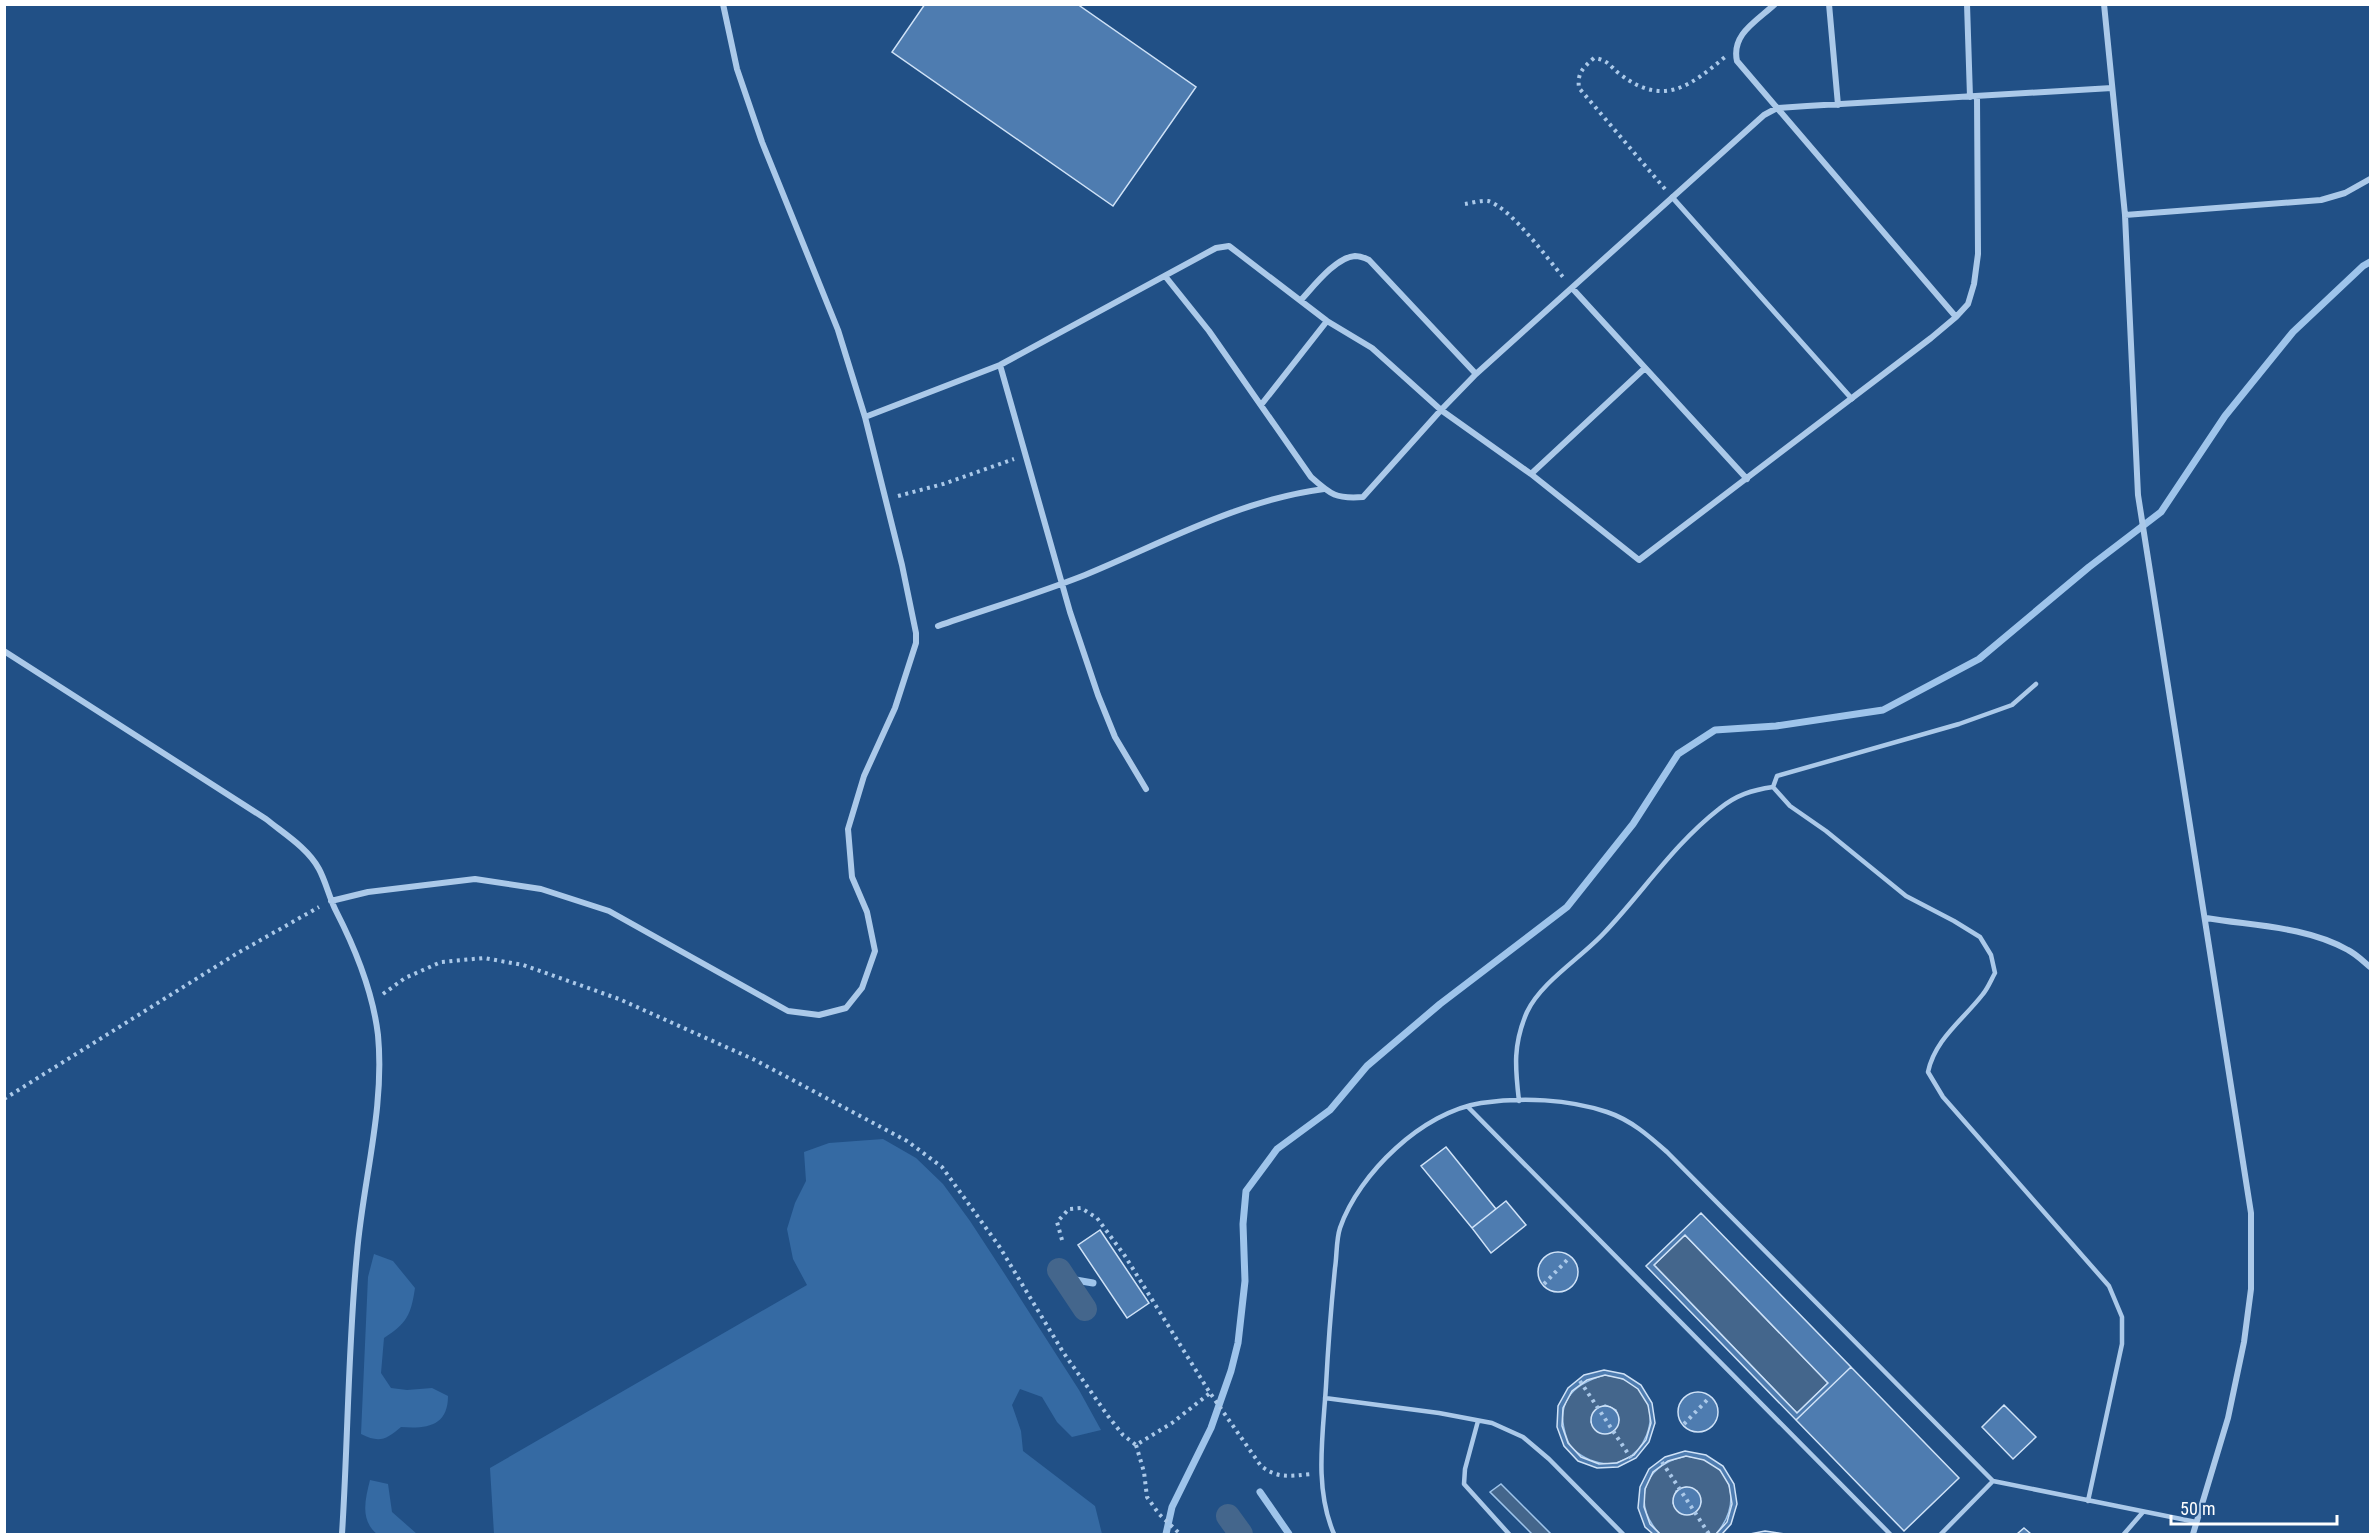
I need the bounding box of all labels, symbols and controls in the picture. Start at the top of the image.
scale bar [2171,1488,2338,1526]
text: 50 m [2180,1498,2215,1519]

